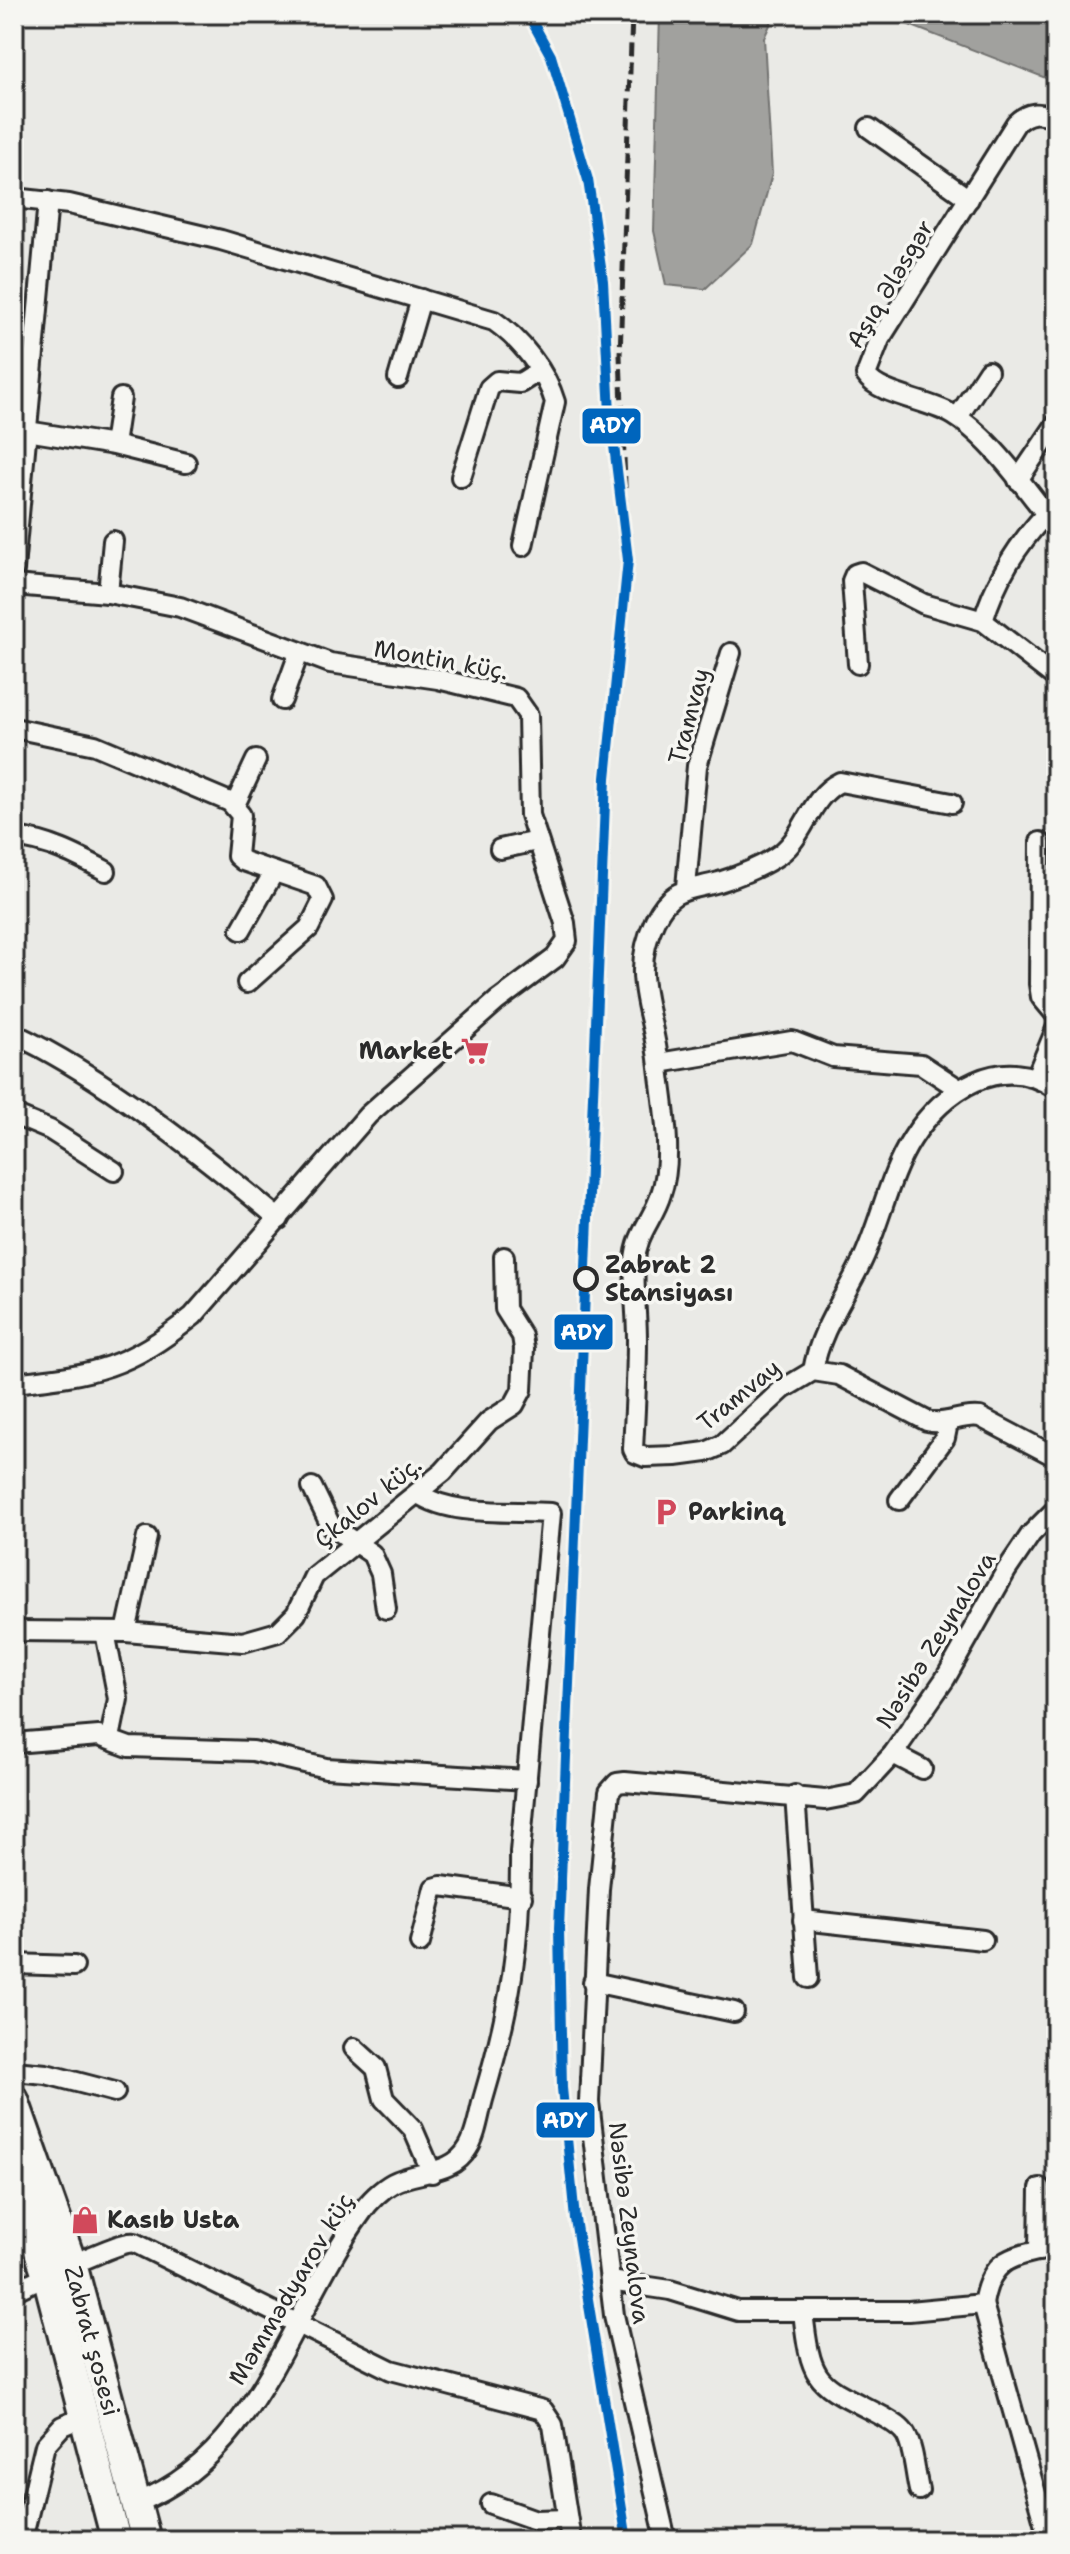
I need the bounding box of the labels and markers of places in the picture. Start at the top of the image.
place label: Market [359,1035,453,1067]
supermarket icon: Market [460,1036,490,1066]
place label: Zabrat 2 Stansiyası [605,1249,733,1309]
marker: Zabrat 2 Stansiyası [574,1267,598,1291]
place label: Parkinq [688,1496,786,1528]
parking icon: Parkinq [651,1497,681,1527]
place label: Kasıb Usta [107,2204,240,2236]
shop icon: Kasıb Usta [70,2205,100,2235]

